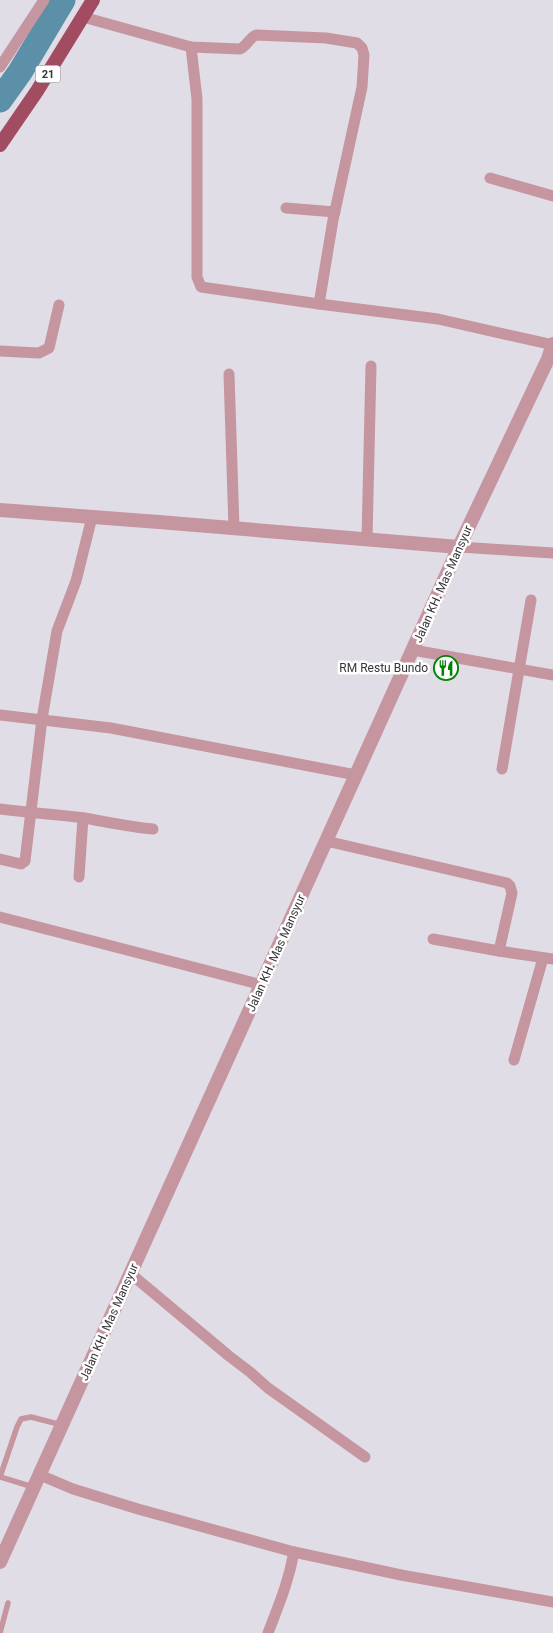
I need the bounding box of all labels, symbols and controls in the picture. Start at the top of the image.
road number: 21 [36,66,60,82]
street label: Jalan KH. Mas Mansyur [411,523,475,645]
restaurant icon: RM Restu Bundo [433,655,459,681]
place label: RM Restu Bundo [339,661,428,675]
street label: Jalan KH. Mas Mansyur [244,892,308,1014]
street label: Jalan KH. Mas Mansyur [77,1261,141,1383]

